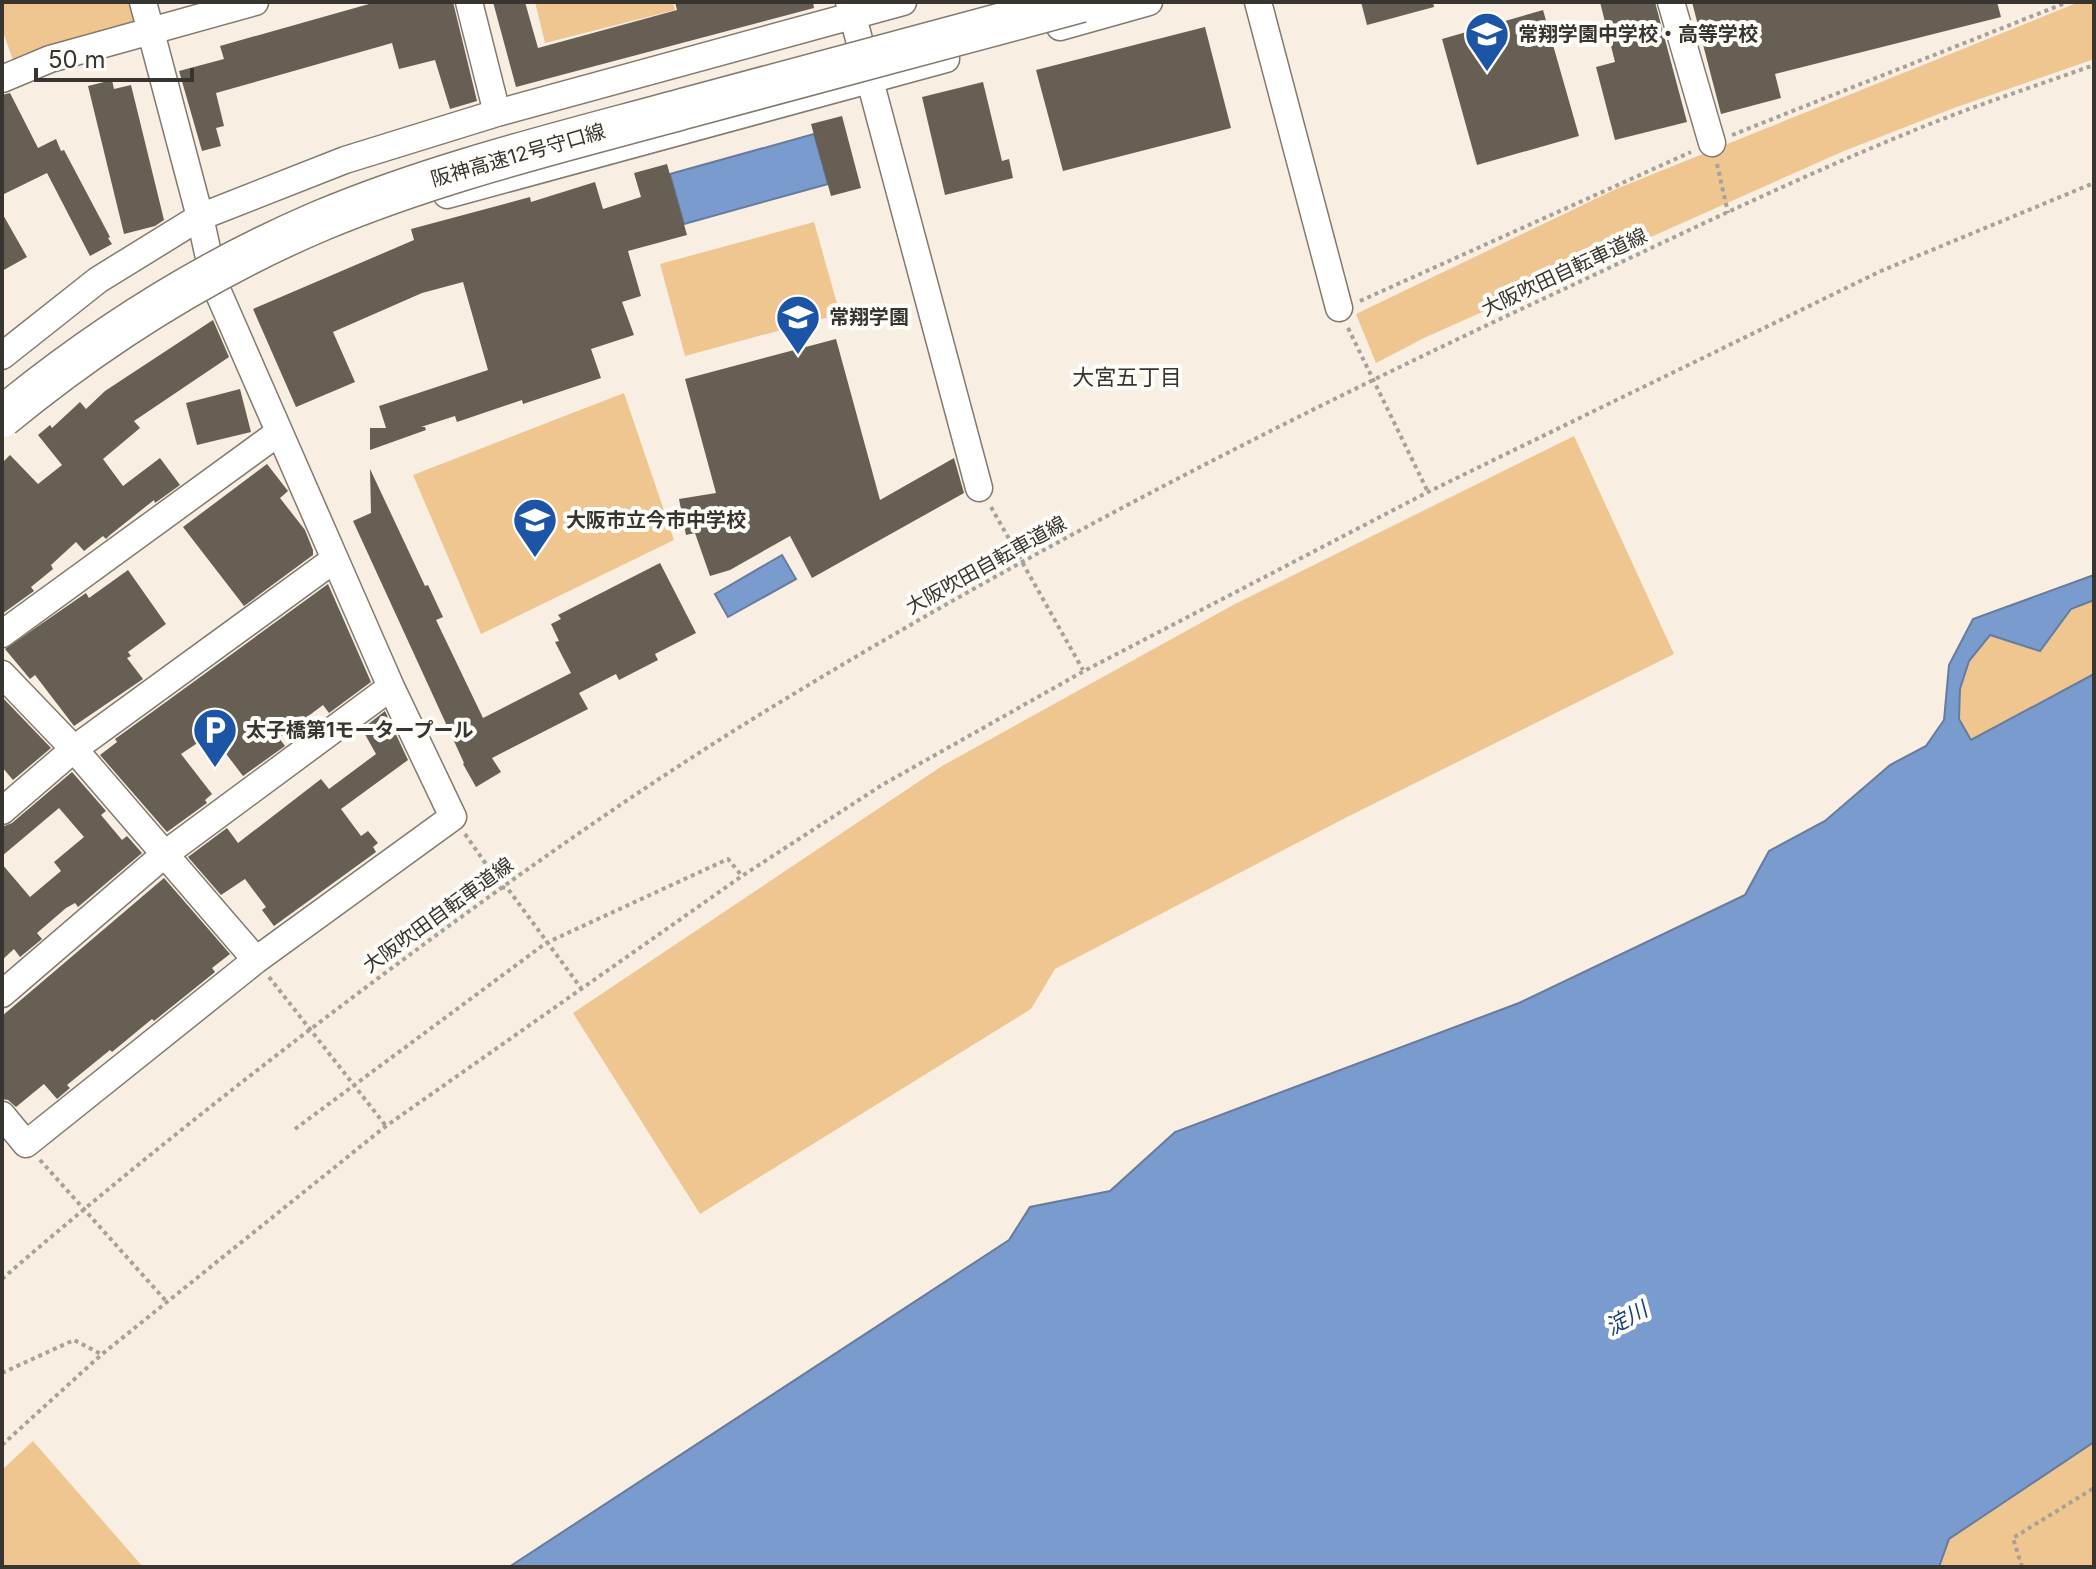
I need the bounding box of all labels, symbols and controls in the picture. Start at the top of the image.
school or university icon: 常翔学園中学校・高等学校 [1463,10,1511,73]
place label: 常翔学園中学校・高等学校 [1518,22,1758,46]
scale bar [36,32,192,82]
text: 50 m [48,45,106,74]
street label: 阪神高速12号守口線 [428,119,608,191]
street label: 大阪吹田自転車道線 [1477,223,1651,321]
school or university icon: 常翔学園 [774,293,822,356]
place label: 常翔学園 [829,305,909,329]
district label: 大宮五丁目 [1072,364,1182,390]
school or university icon: 大阪市立今市中学校 [511,496,559,559]
place label: 大阪市立今市中学校 [566,508,746,532]
street label: 大阪吹田自転車道線 [901,511,1071,619]
parking icon: 太子橋第1モータープール [191,706,239,769]
place label: 太子橋第1モータープール [246,718,473,742]
street label: 大阪吹田自転車道線 [358,852,518,978]
water label: 淀川 [1600,1295,1653,1340]

